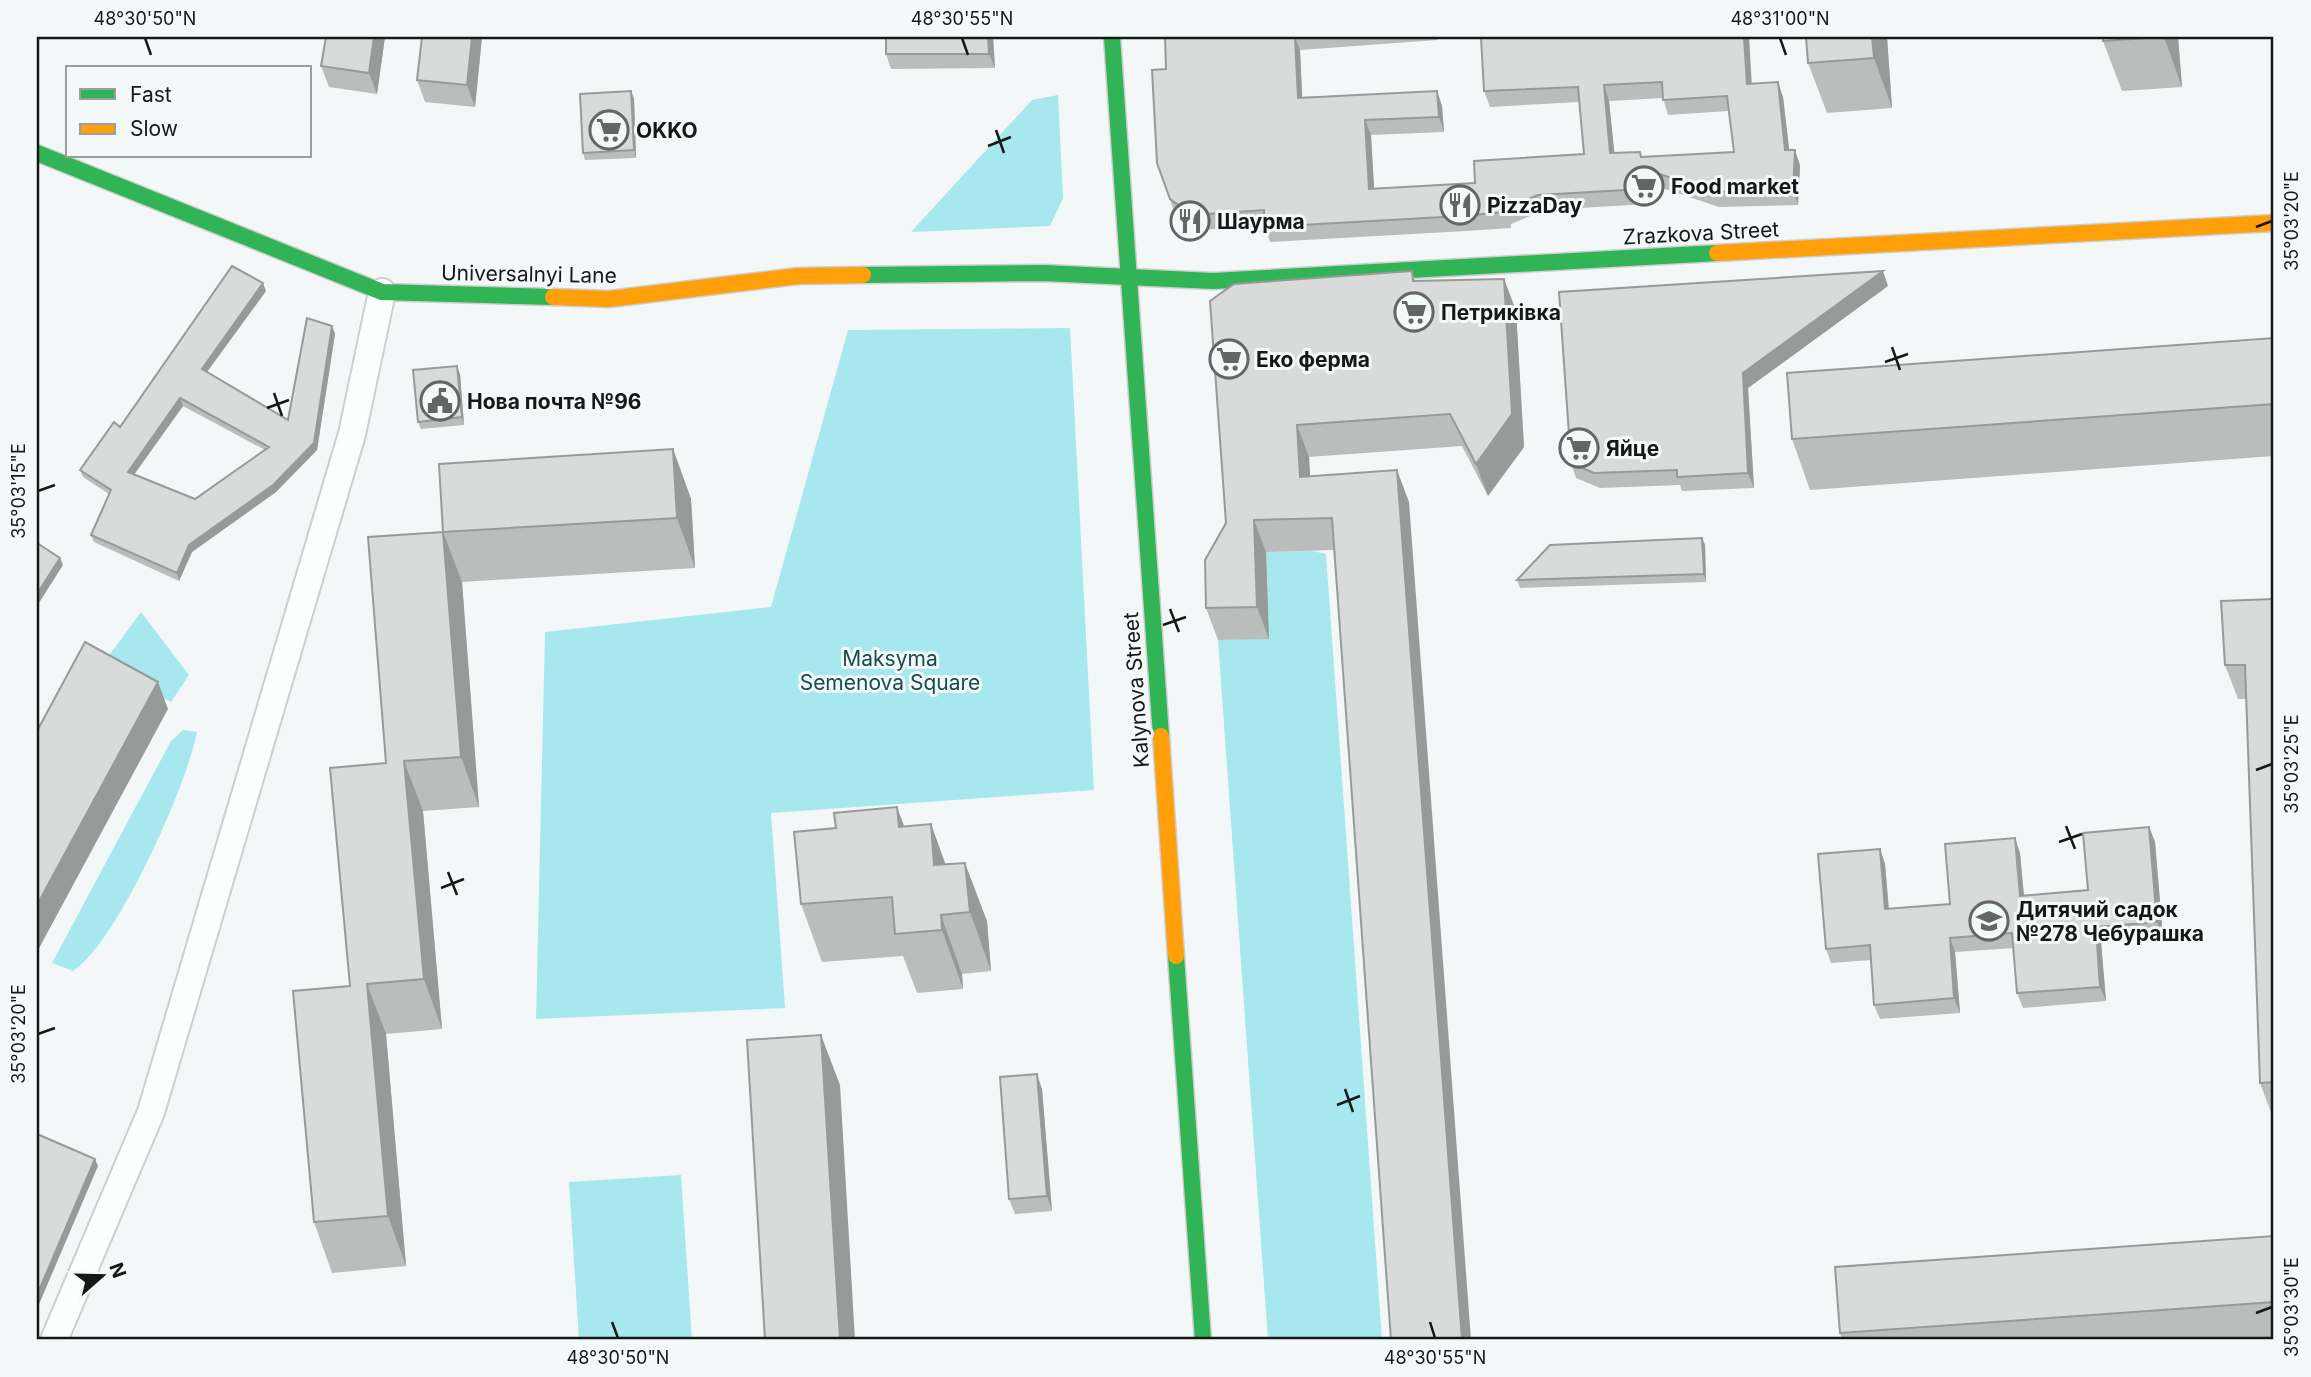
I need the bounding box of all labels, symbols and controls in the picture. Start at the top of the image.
text: 48°30'50"N [94,8,196,29]
text: 48°30'55"N [911,8,1013,29]
text: 48°31'00"N [1730,8,1830,29]
legend [66,66,312,158]
text: Fast [130,82,172,107]
supermarket icon: OKKO [588,109,630,151]
text: Slow [130,116,178,141]
place label: OKKO [636,118,698,143]
supermarket icon: Food market [1623,165,1665,207]
text: 35°03'20"E [2281,171,2302,271]
place label: Food market [1671,174,1799,199]
restaurant icon: PizzaDay [1439,184,1481,226]
place label: PizzaDay [1487,193,1583,218]
restaurant icon: Шаурма [1169,200,1211,242]
place label: Шаурма [1217,209,1305,234]
street label: Zrazkova Street [1622,216,1780,250]
street label: Universalnyi Lane [441,260,617,288]
supermarket icon: Петриківка [1393,291,1435,333]
place label: Петриківка [1441,300,1561,325]
supermarket icon: Еко ферма [1208,338,1250,380]
place label: Еко ферма [1256,347,1370,372]
public building icon: Нова почта №96 [419,380,461,422]
place label: Нова почта №96 [467,389,641,414]
supermarket icon: Яйце [1558,427,1600,469]
place label: Яйце [1606,436,1659,461]
text: 35°03'15"E [8,443,29,539]
street label: Kalynova Street [1118,611,1154,769]
park label: Maksyma Semenova Square [800,646,980,695]
text: 35°03'25"E [2281,714,2302,814]
place label: Дитячий садок №278 Чебурашка [2016,897,2204,946]
school or university icon: Дитячий садок №278 Чебурашка [1968,900,2010,942]
text: 35°03'20"E [8,984,29,1084]
north arrow [66,1240,136,1310]
text: 35°03'30"E [2281,1257,2302,1357]
text: N [104,1260,131,1281]
text: 48°30'50"N [567,1347,669,1368]
text: 48°30'55"N [1384,1347,1486,1368]

